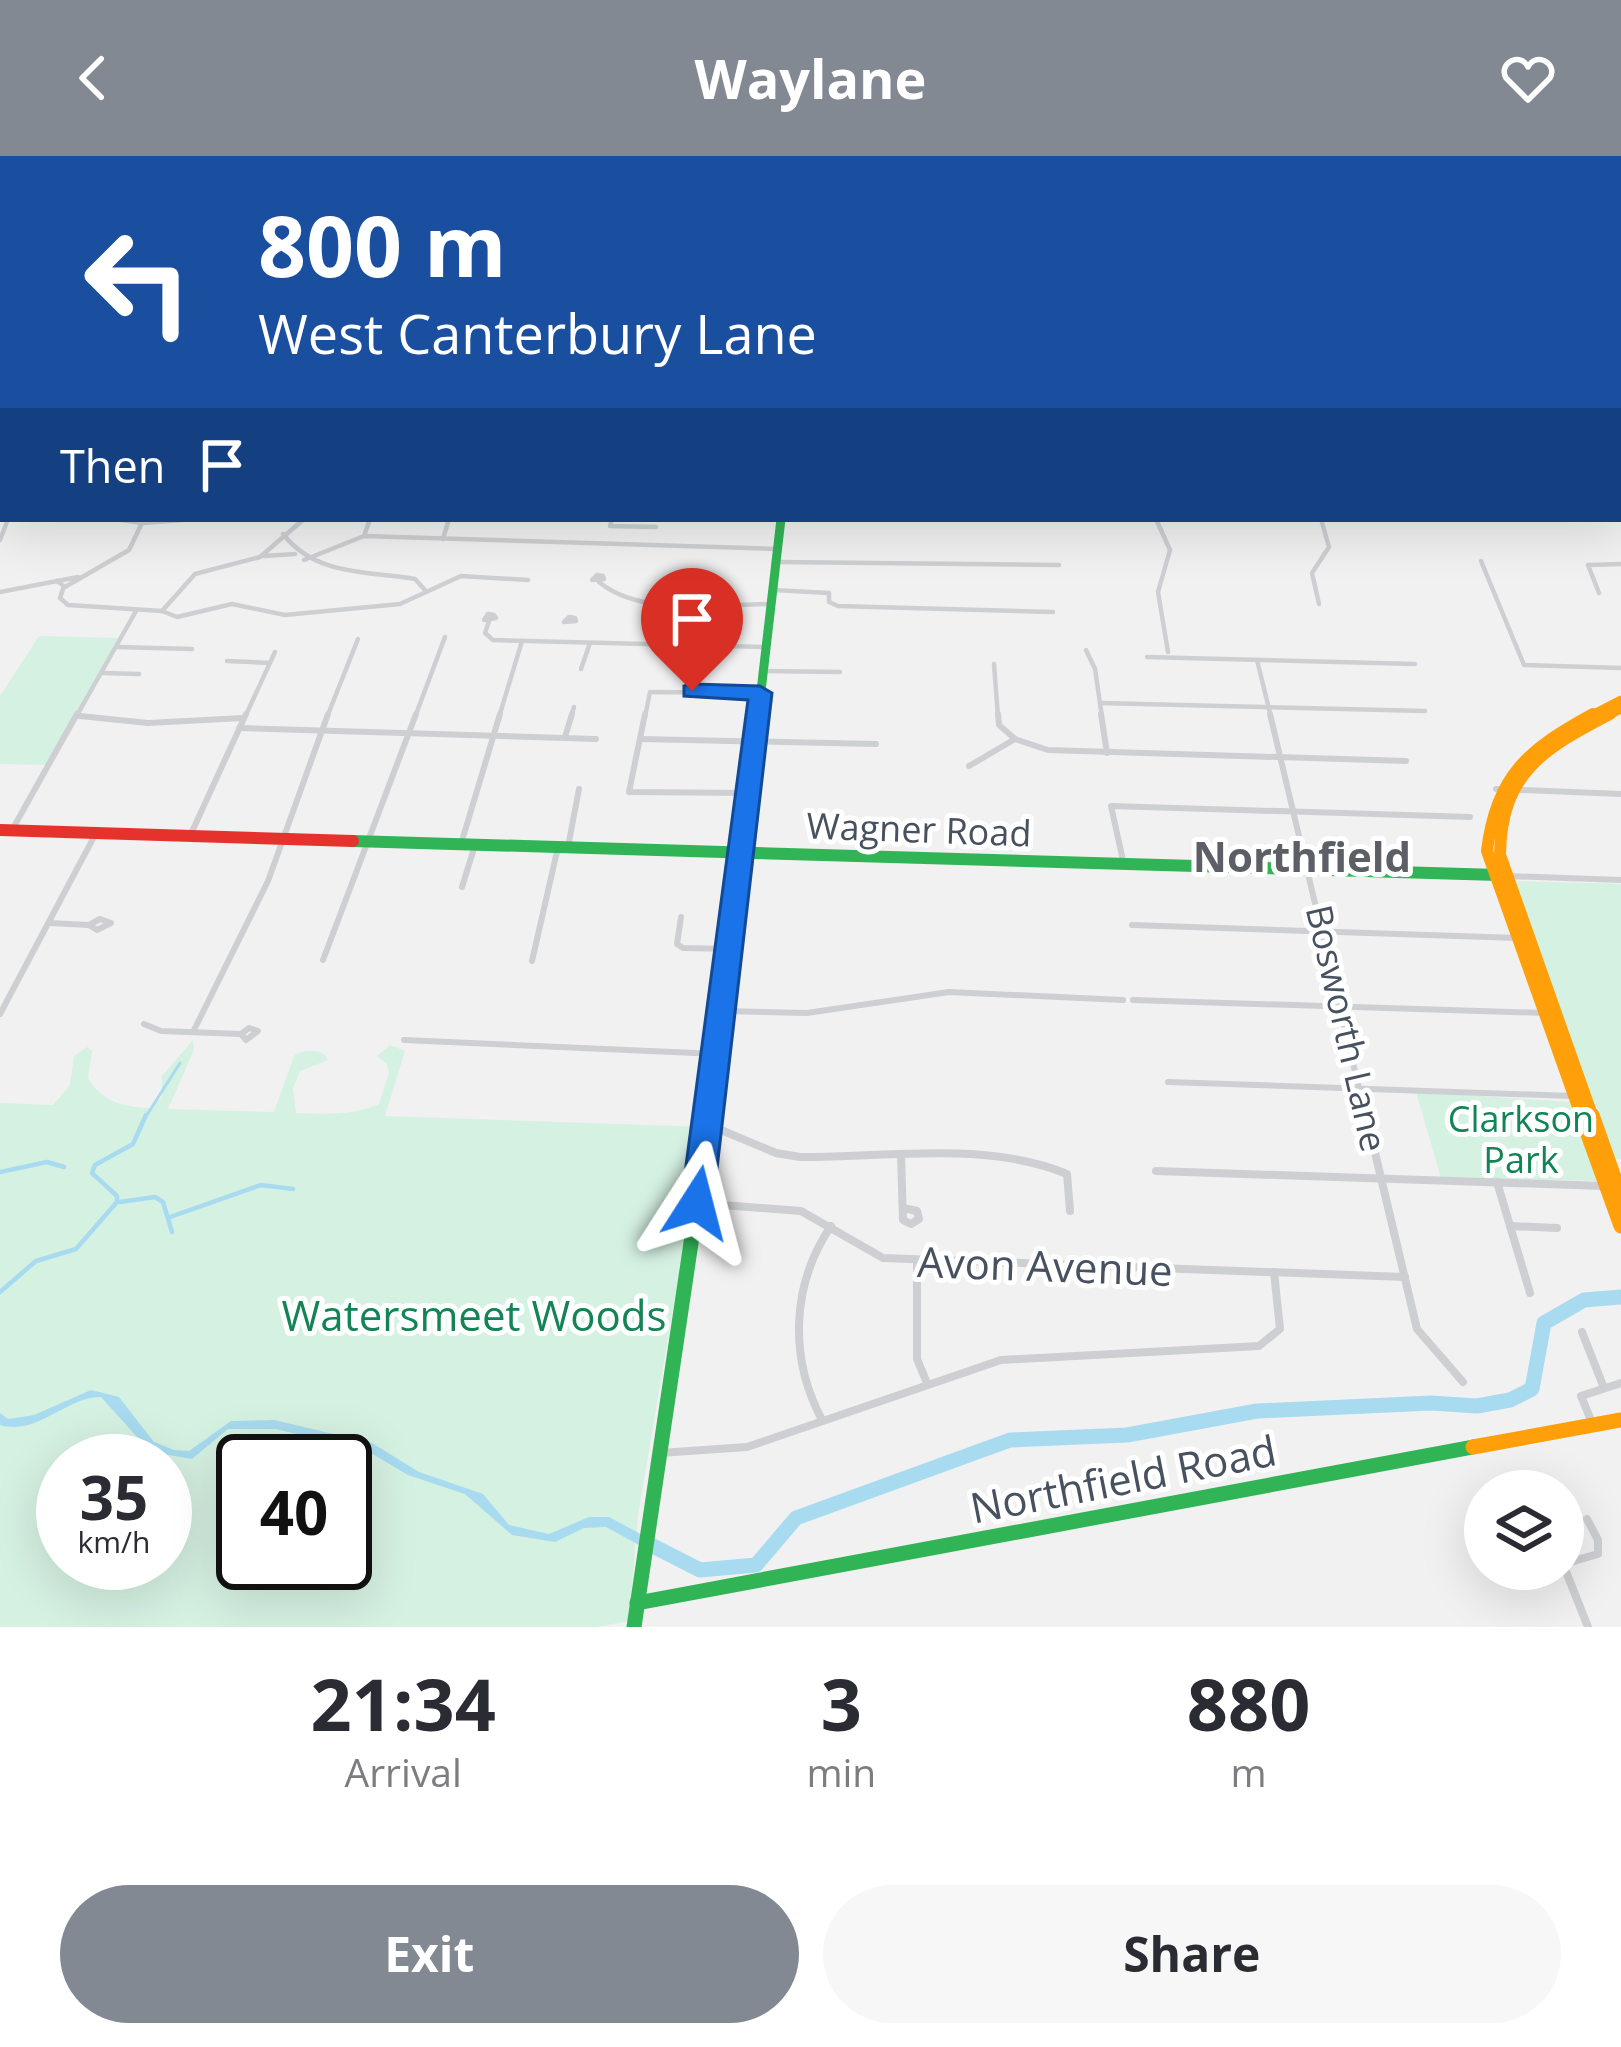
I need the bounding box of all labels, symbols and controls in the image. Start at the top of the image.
text: Waylane [694,41,927,115]
icon: back [60,45,126,111]
icon: heart [1495,45,1561,111]
text: 800 m [258,187,506,302]
icon: left [60,204,216,360]
text: West Canterbury Lane [258,296,817,370]
icon: arrive [189,432,255,498]
text: Then [60,435,165,496]
pin [641,568,743,691]
icon: arrive [659,586,725,652]
street label: Wagner Road [806,801,1032,857]
district label: Northfield [1193,827,1411,884]
street label: Bosworth Lane [1295,900,1399,1156]
park label: Clarkson Park [1448,1094,1594,1184]
position arrow [634,1140,760,1266]
street label: Avon Avenue [916,1232,1174,1298]
park label: Watersmeet Woods [282,1286,666,1343]
street label: Northfield Road [965,1420,1281,1536]
speed limit sign: 40 [216,1434,372,1590]
text: 35 [80,1456,148,1538]
map controls [1464,1470,1584,1590]
button: layers [1464,1470,1584,1590]
text: km/h [78,1521,150,1562]
text: 21:34 [311,1654,496,1752]
text: 3 [821,1654,862,1752]
text: 880 [1187,1654,1310,1752]
text: Arrival [345,1745,462,1798]
text: min [806,1745,876,1798]
text: m [1231,1745,1267,1798]
button: Exit [60,1885,799,2023]
button: Share [823,1885,1561,2023]

